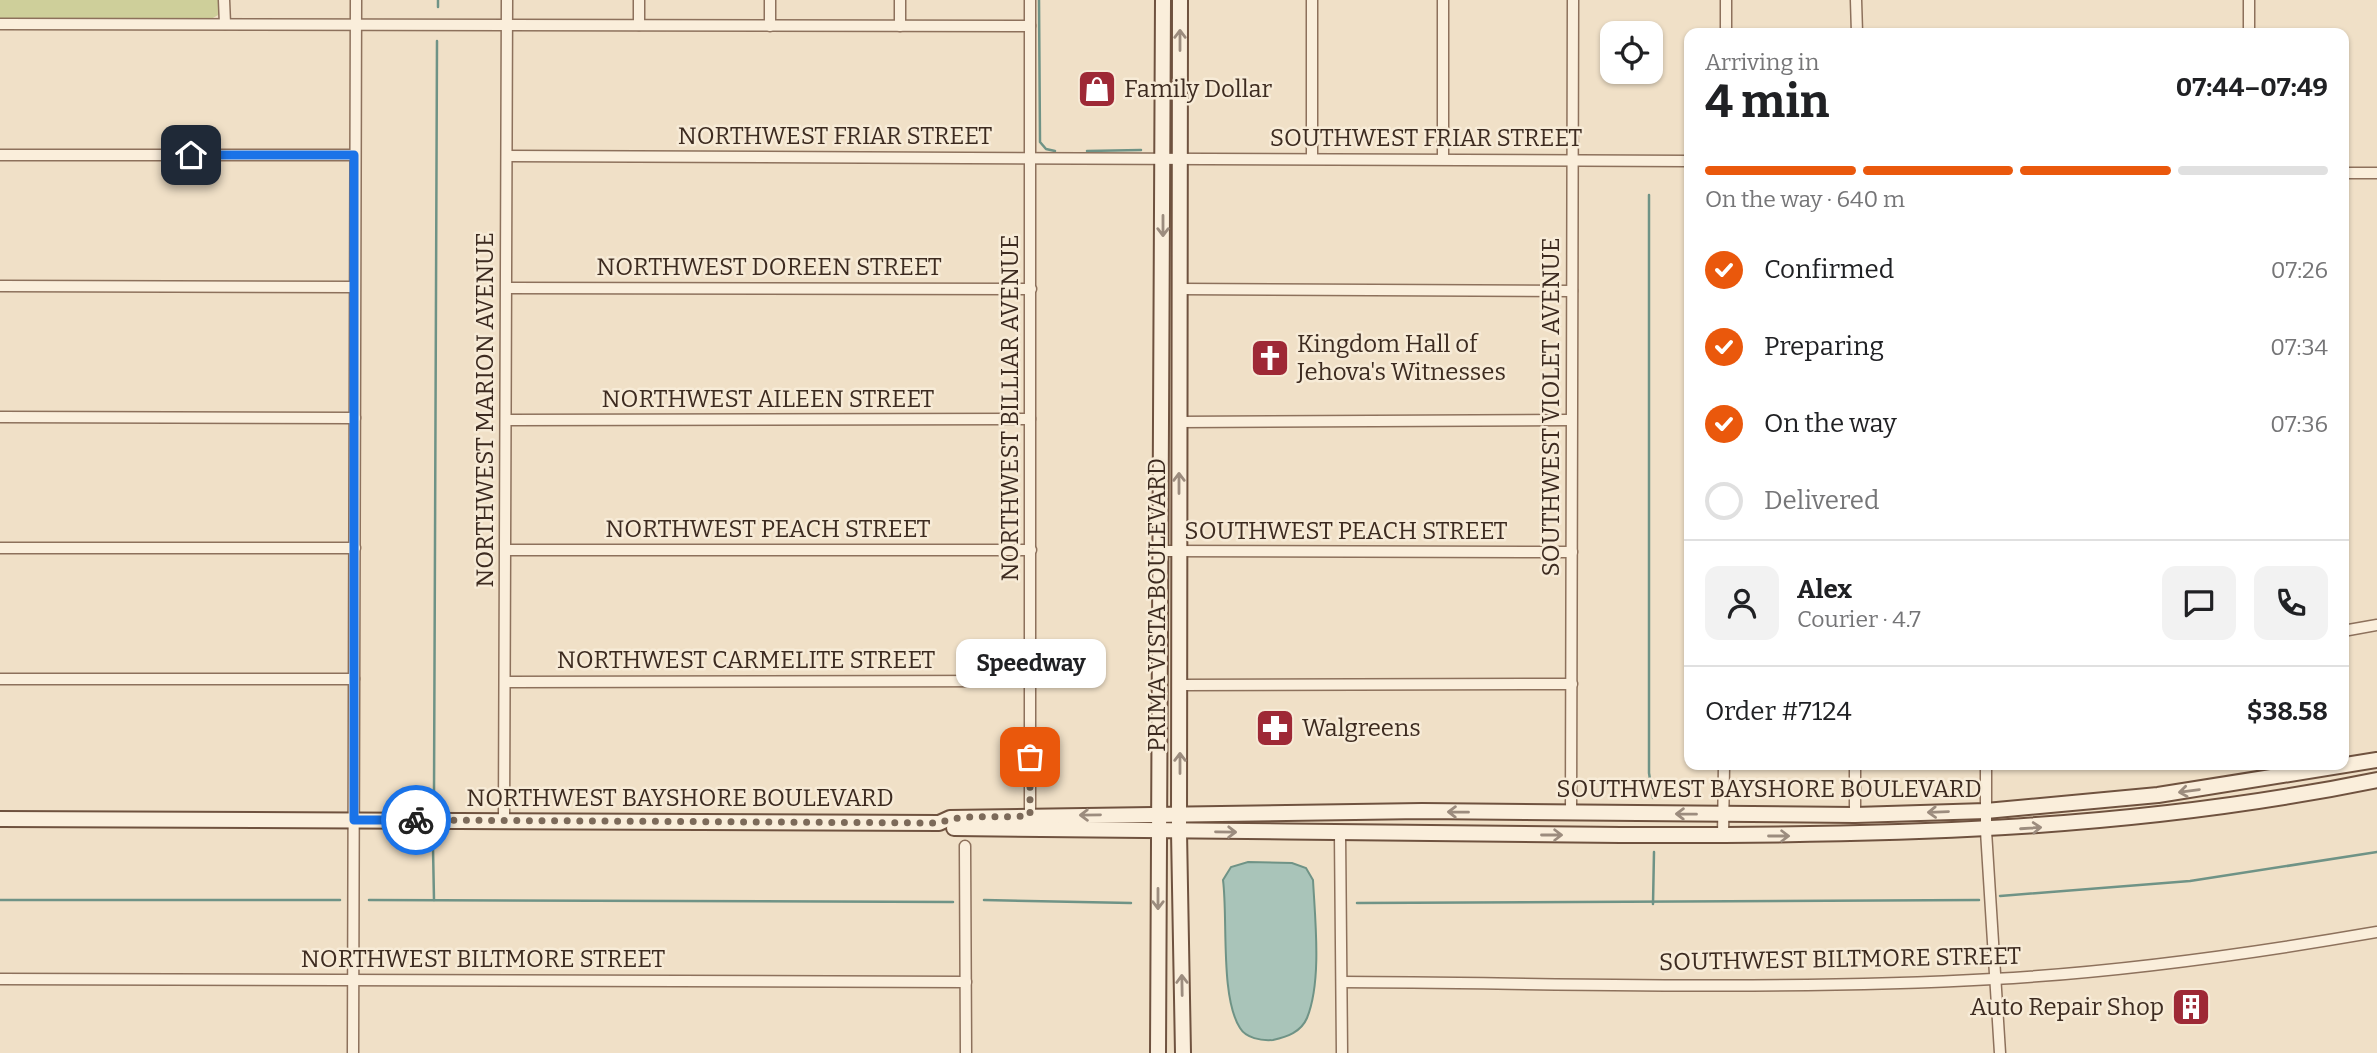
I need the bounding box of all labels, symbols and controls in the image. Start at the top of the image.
map controls [1600,21,1663,84]
button: locate [1600,21,1663,84]
one-way arrow [1173,29,1187,52]
text: Arriving in [1705,48,1819,76]
shop icon: Family Dollar [1076,68,1118,110]
text: 07:44–07:49 [2176,72,2328,103]
text: 4 min [1705,74,1829,129]
place label: Family Dollar [1124,75,1273,103]
street label: NORTHWEST FRIAR STREET [678,122,992,150]
street label: SOUTHWEST FRIAR STREET [1270,124,1582,152]
pin [161,125,221,185]
icon: home [172,136,210,174]
text: On the way · 640 m [1705,185,1905,213]
one-way arrow [1156,214,1170,237]
street label: NORTHWEST MARION AVENUE [471,232,499,588]
street label: NORTHWEST BILLIAR AVENUE [996,234,1024,582]
street label: SOUTHWEST VIOLET AVENUE [1537,237,1565,577]
icon: check [1705,251,1743,289]
street label: NORTHWEST DOREEN STREET [596,253,942,281]
text: Confirmed [1764,254,1894,285]
text: 07:26 [2271,256,2328,284]
icon: check [1705,328,1743,366]
place label: Kingdom Hall of Jehova's Witnesses [1296,330,1506,386]
text: Preparing [1764,331,1884,362]
text: 07:34 [2270,333,2328,361]
church icon: Kingdom Hall of Jehova's Witnesses [1249,337,1291,379]
street label: NORTHWEST AILEEN STREET [602,385,934,413]
icon: check [1705,405,1743,443]
text: On the way [1764,408,1897,439]
text: 07:36 [2270,410,2328,438]
street label: PRIMA VISTA BOULEVARD [1143,458,1171,752]
one-way arrow [1172,472,1186,495]
text: Delivered [1764,485,1879,516]
street label: NORTHWEST PEACH STREET [605,515,931,543]
street label: SOUTHWEST PEACH STREET [1184,517,1508,545]
button: person [1705,566,1779,640]
button: chat [2162,566,2236,640]
button: phone [2254,566,2328,640]
text: Alex [1797,574,1852,605]
text: Courier · 4.7 [1797,605,1921,633]
callout: Speedway [955,638,1105,687]
street label: NORTHWEST CARMELITE STREET [557,646,935,674]
text: Speedway [976,649,1086,677]
text: Order #7124 [1705,696,1852,727]
text: $38.58 [2247,696,2328,727]
pharmacy icon: Walgreens [1254,707,1296,749]
place label: Walgreens [1302,714,1421,742]
pin [1000,727,1060,787]
icon: bag [1011,738,1049,776]
one-way arrow [1173,752,1187,775]
street label: SOUTHWEST BAYSHORE BOULEVARD [1556,775,1982,803]
street label: NORTHWEST BAYSHORE BOULEVARD [466,784,894,812]
one-way arrow [2178,784,2201,797]
courier [381,785,451,855]
icon: bike [397,801,435,839]
one-way arrow [1447,805,1470,819]
one-way arrow [1927,806,1950,819]
one-way arrow [1078,808,1101,821]
one-way arrow [1675,808,1698,821]
one-way arrow [2019,821,2042,834]
one-way arrow [1215,826,1238,839]
one-way arrow [1540,828,1563,842]
one-way arrow [1768,829,1791,843]
one-way arrow [1151,887,1165,910]
street label: SOUTHWEST BILTMORE STREET [1659,942,2021,976]
street label: NORTHWEST BILTMORE STREET [301,945,665,973]
one-way arrow [1175,974,1189,997]
building icon: Auto Repair Shop [2170,986,2212,1028]
place label: Auto Repair Shop [1970,993,2164,1021]

